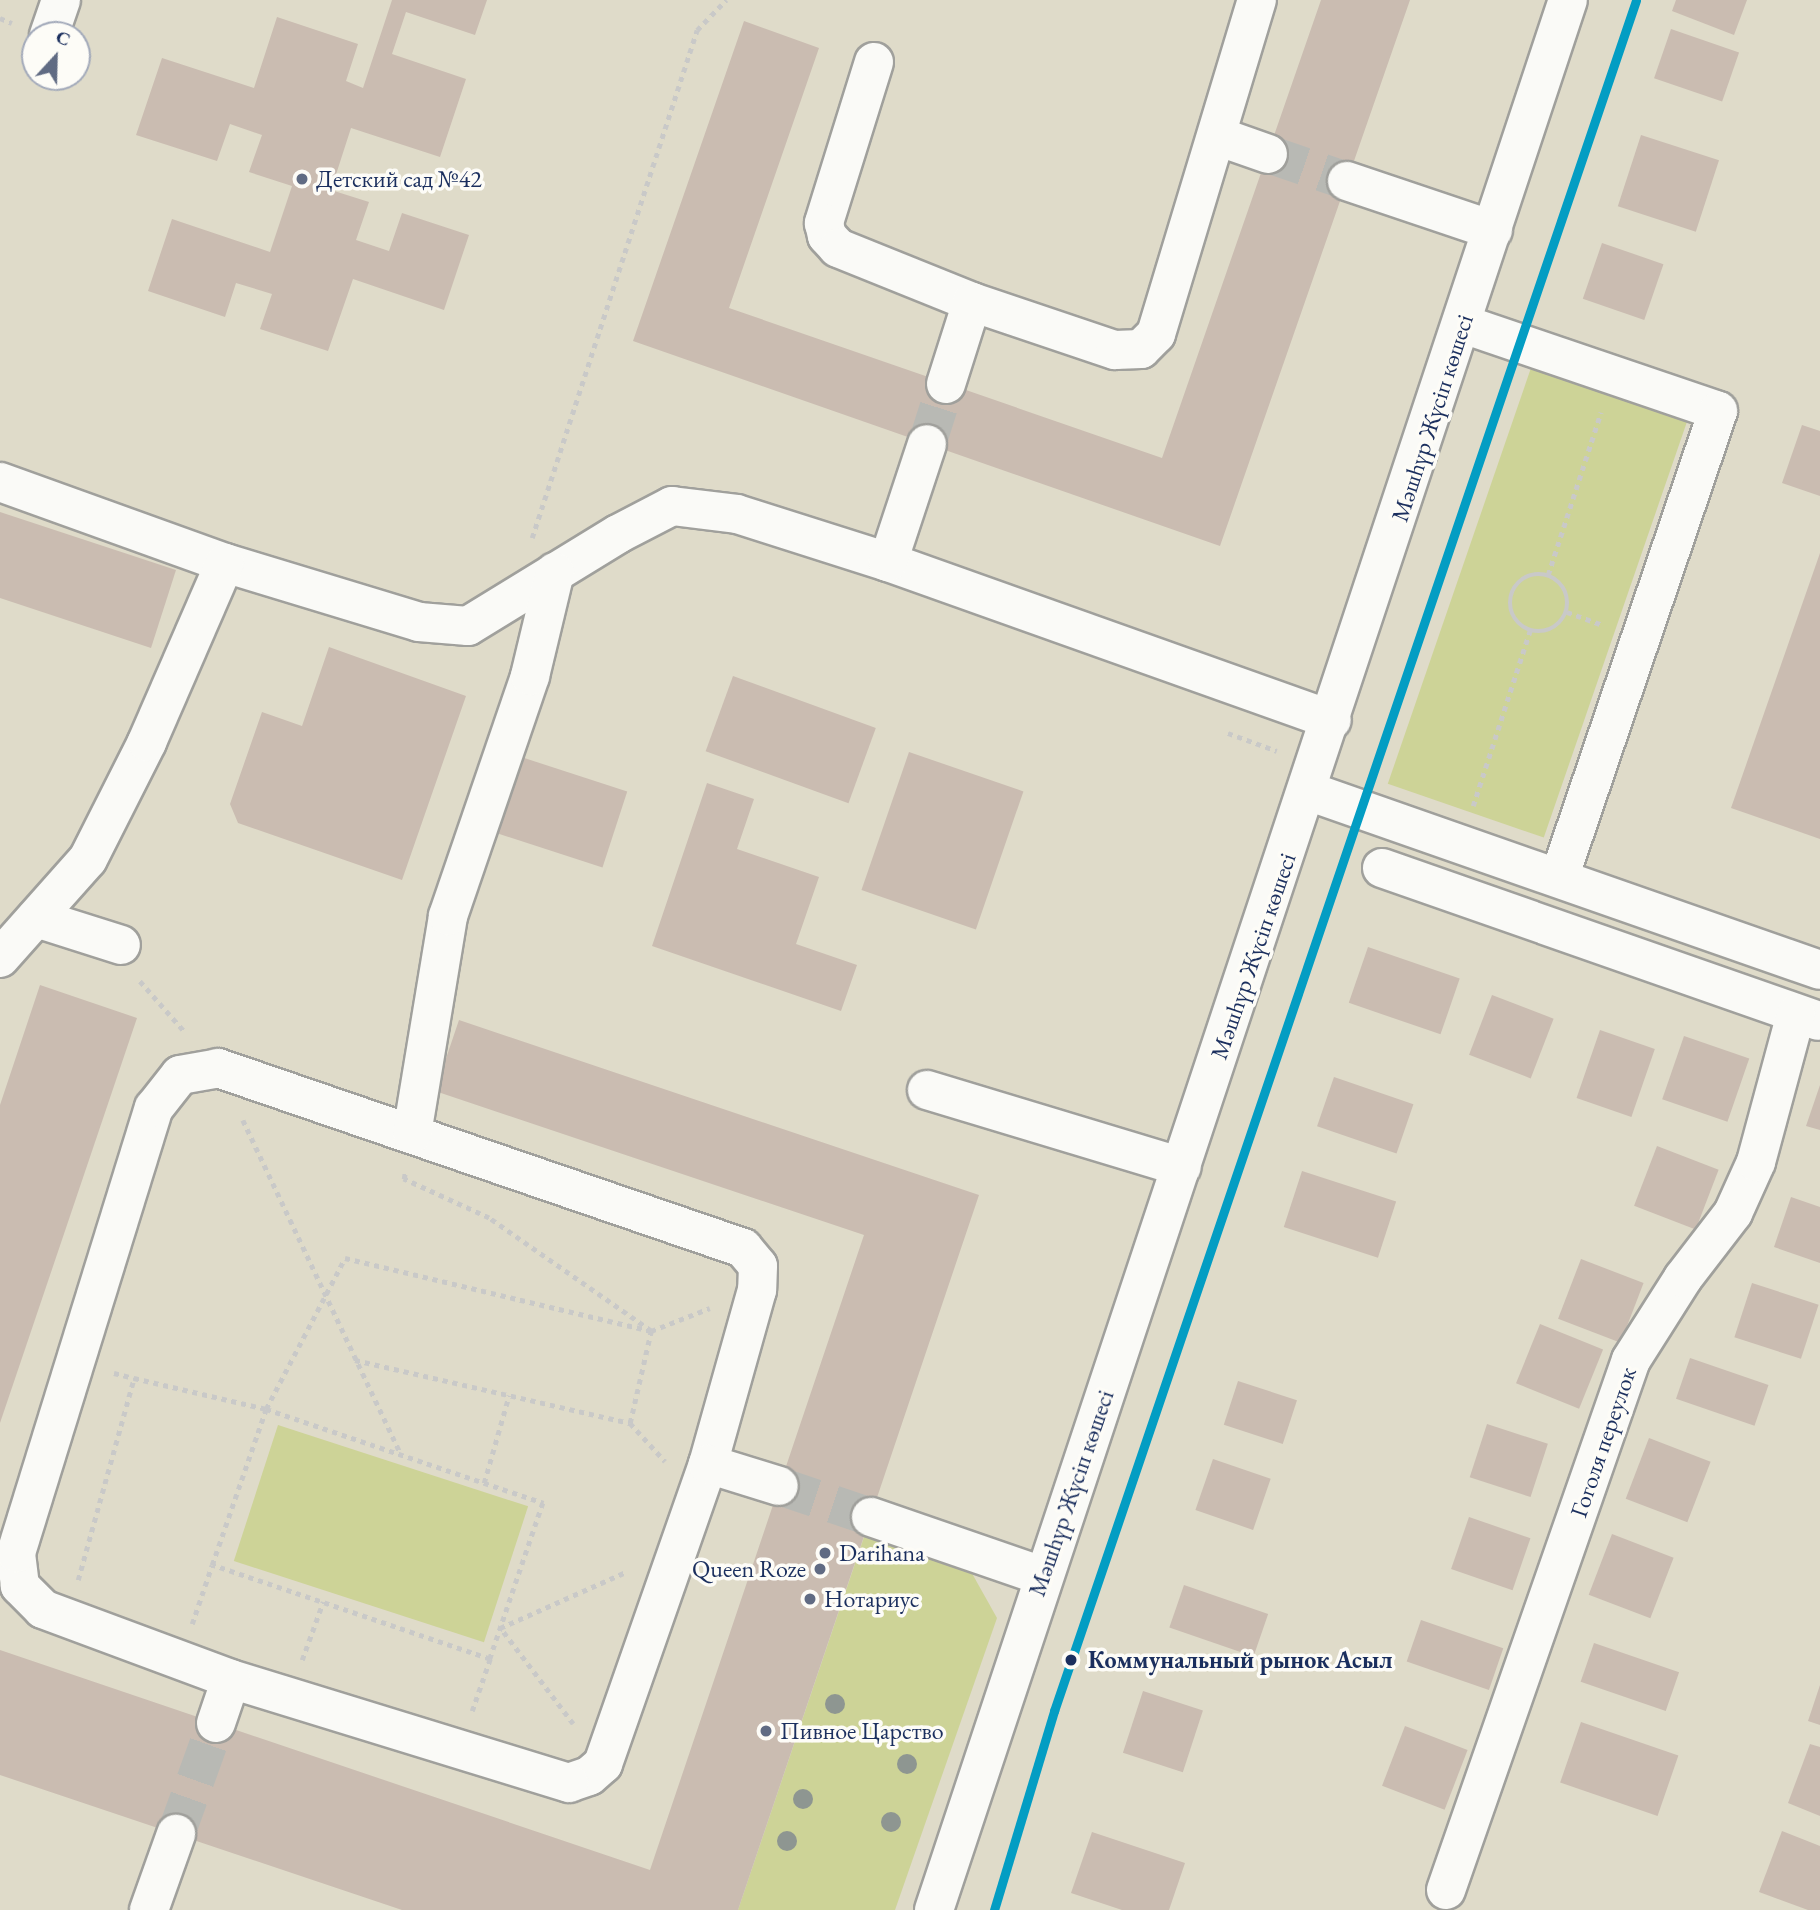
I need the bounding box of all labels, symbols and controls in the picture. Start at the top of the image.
north arrow [21,21,91,91]
text: С [52,24,74,52]
place label: Детский сад №42 [316,165,482,193]
marker: Детский сад №42 [294,171,310,187]
street label: Мәшһүр Жүсіп көшесі [1385,311,1479,525]
street label: Мәшһүр Жүсіп көшесі [1204,849,1302,1063]
street label: Гоголя переулок [1564,1363,1642,1521]
street label: Мәшһүр Жүсіп көшесі [1022,1386,1120,1600]
place label: Darihana [839,1539,925,1567]
marker: Darihana [817,1545,833,1561]
place label: Queen Roze [692,1555,806,1583]
marker: Queen Roze [812,1561,828,1577]
place label: Нотариус [824,1585,920,1613]
marker: Нотариус [802,1591,818,1607]
place label: Коммунальный рынок Асыл [1088,1646,1392,1674]
marker: Коммунальный рынок Асыл [1060,1649,1082,1671]
place label: Пивное Царство [780,1717,944,1745]
marker: Пивное Царство [758,1723,774,1739]

